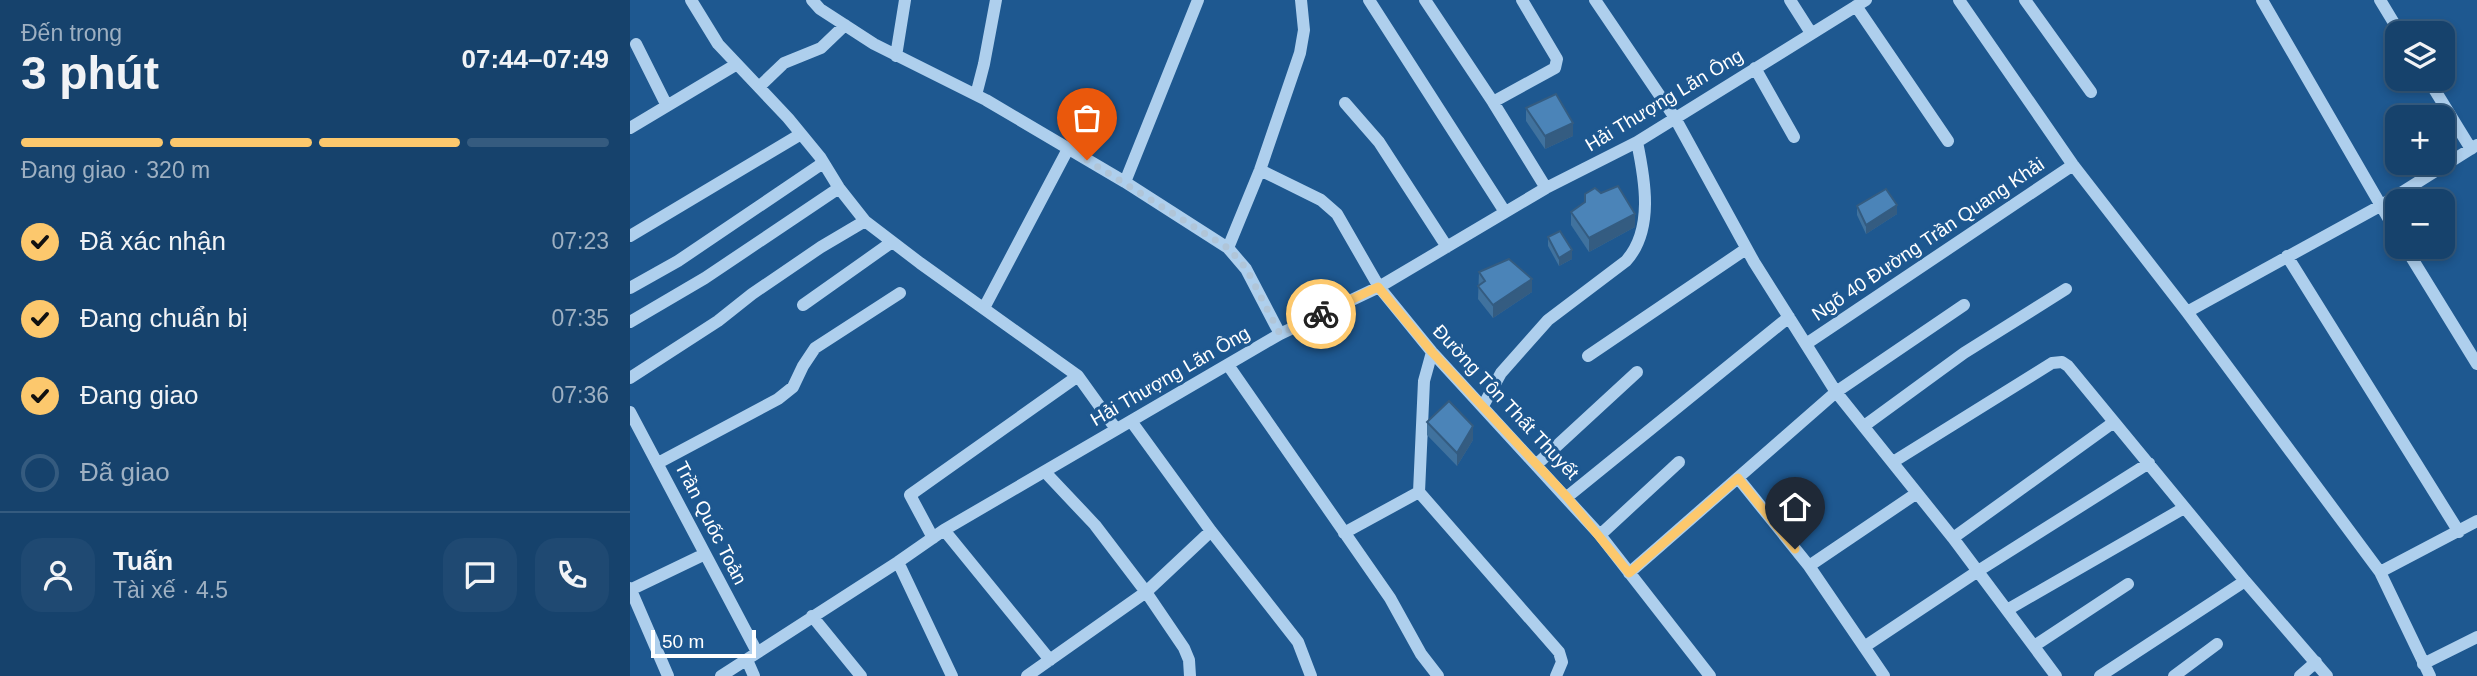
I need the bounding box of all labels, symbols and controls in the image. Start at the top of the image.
text: Đến trong [21,20,122,46]
map controls [2385,21,2455,259]
button: layers [2385,21,2455,91]
text: 07:44–07:49 [462,44,609,74]
street label: Hải Thượng Lãn Ông [1581,45,1747,155]
text: 3 phút [21,47,159,99]
pin [1057,88,1117,160]
icon: bag [1068,99,1106,137]
button: + [2385,105,2455,175]
street label: Ngõ 40 Đường Trần Quang Khải [1808,153,2048,325]
text: Đang giao · 320 m [21,157,210,183]
button: − [2385,189,2455,259]
icon: check [21,223,59,261]
text: Đã xác nhận [80,226,226,256]
text: 07:23 [551,228,609,254]
courier [1286,279,1356,349]
icon: bike [1302,295,1340,333]
icon: check [21,300,59,338]
text: Đang chuẩn bị [80,303,248,333]
text: 07:35 [551,305,609,331]
street label: Đường Tôn Thất Thuyết [1429,320,1584,484]
street label: Hải Thượng Lãn Ông [1087,322,1253,430]
icon: check [21,377,59,415]
text: Đang giao [80,380,199,410]
text: 07:36 [551,382,609,408]
text: Đã giao [80,457,170,487]
street label: Trần Quốc Toản [671,458,751,588]
pin [1765,477,1825,549]
icon: home [1776,488,1814,526]
button: person [21,538,95,612]
button: chat [443,538,517,612]
button: phone [535,538,609,612]
text: Tuấn [113,546,173,576]
text: Tài xế · 4.5 [113,577,228,603]
scale bar [651,627,756,659]
text: 50 m [662,631,704,652]

